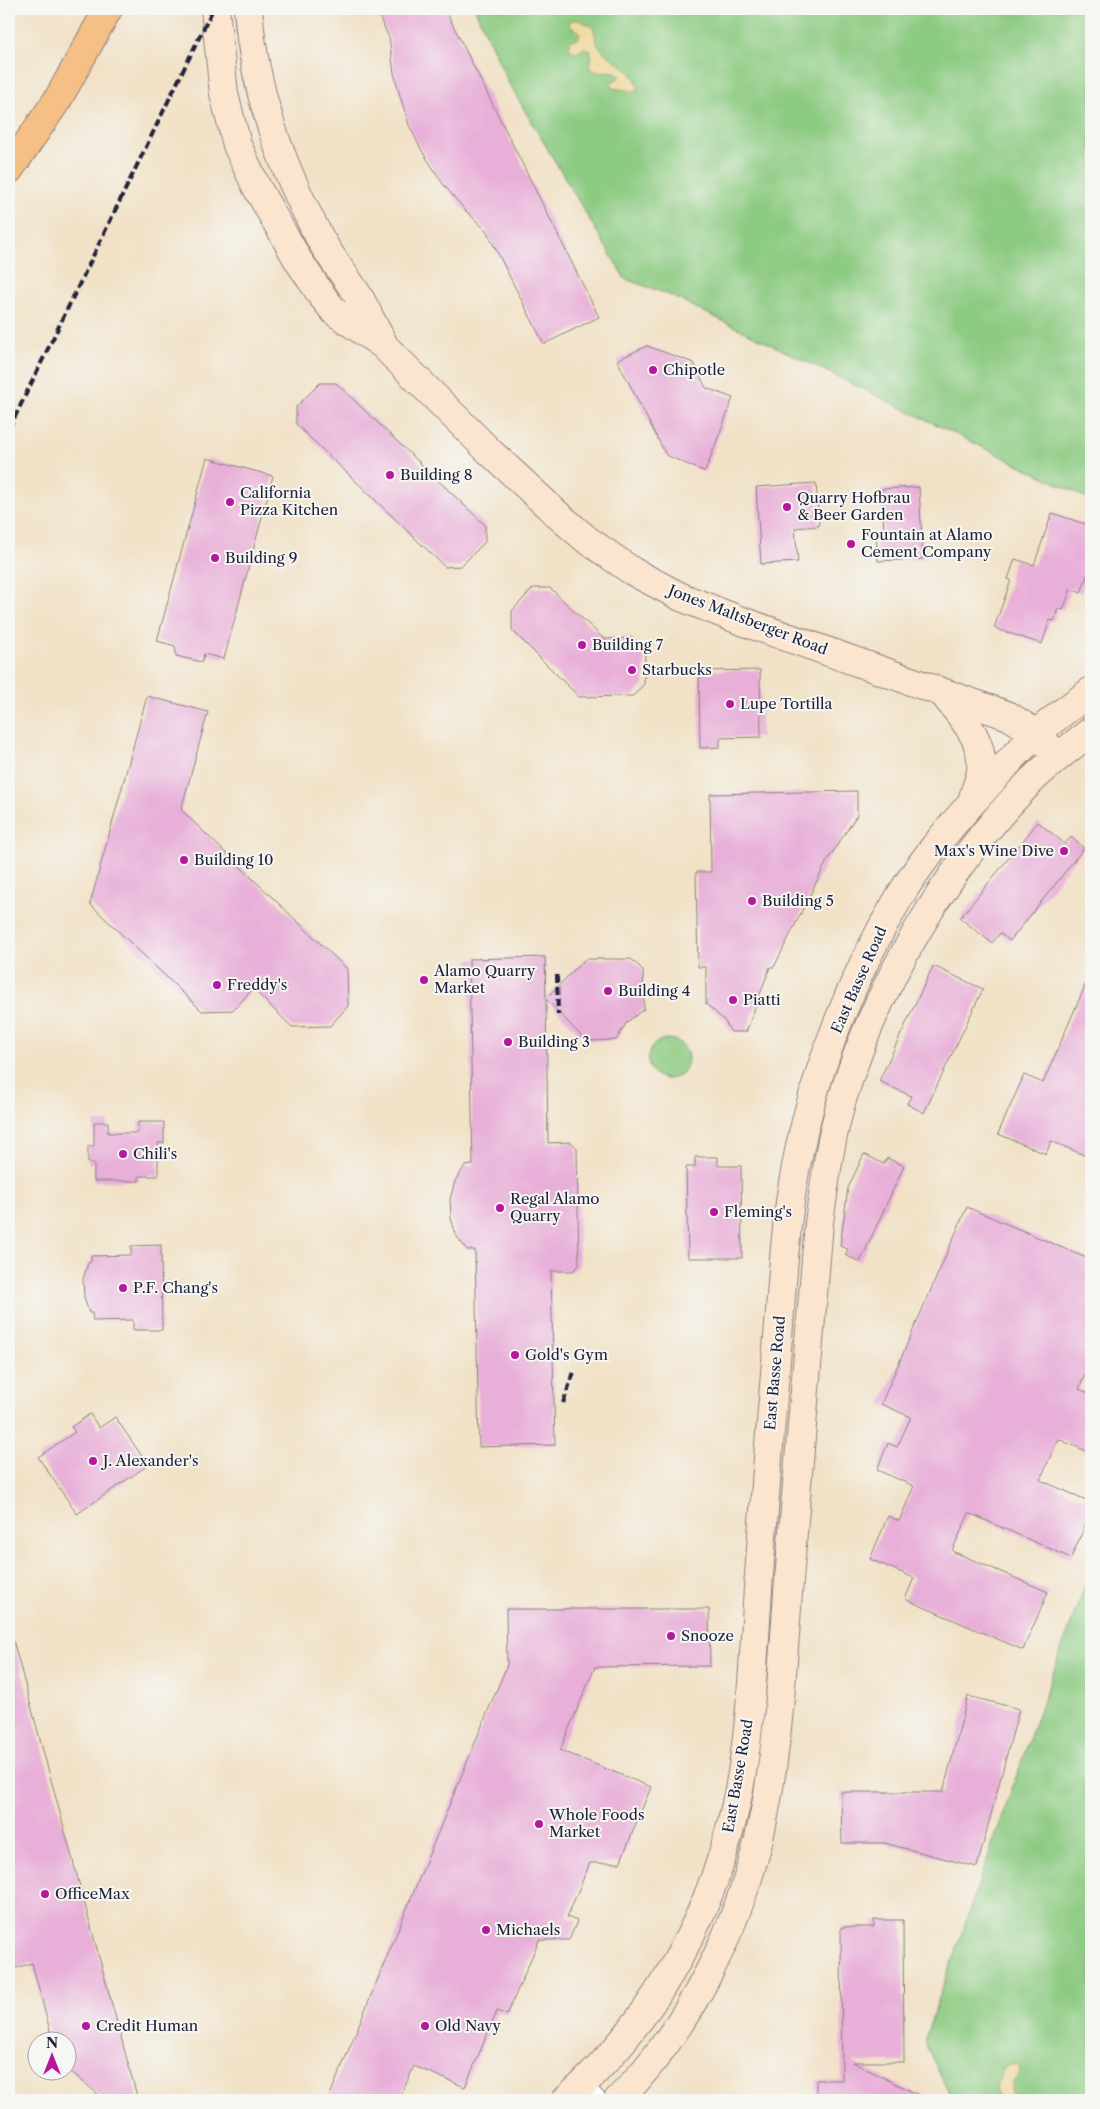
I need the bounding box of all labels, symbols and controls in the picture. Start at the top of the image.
place label: Chipotle [663,360,725,379]
marker: Chipotle [647,364,659,376]
place label: Building 8 [400,465,473,484]
marker: Building 8 [384,469,396,481]
place label: California Pizza Kitchen [240,483,339,519]
place label: Quarry Hofbrau & Beer Garden [797,488,910,524]
marker: California Pizza Kitchen [224,496,236,508]
marker: Quarry Hofbrau & Beer Garden [781,501,793,513]
place label: Fountain at Alamo Cement Company [861,525,992,561]
marker: Fountain at Alamo Cement Company [845,538,857,550]
place label: Building 9 [225,548,298,567]
marker: Building 9 [209,552,221,564]
street label: Jones Maltsberger Road [664,580,830,659]
place label: Building 7 [592,635,664,654]
marker: Building 7 [576,639,588,651]
place label: Starbucks [642,660,712,679]
marker: Starbucks [626,664,638,676]
place label: Lupe Tortilla [740,694,832,713]
marker: Lupe Tortilla [724,698,736,710]
place label: Max's Wine Dive [934,841,1054,860]
marker: Max's Wine Dive [1058,845,1070,857]
place label: Building 10 [194,850,274,869]
marker: Building 10 [178,854,190,866]
place label: Building 5 [762,891,834,910]
marker: Building 5 [746,895,758,907]
street label: East Basse Road [826,923,891,1036]
place label: Alamo Quarry Market [433,961,536,997]
marker: Alamo Quarry Market [418,974,430,986]
place label: Freddy's [227,975,287,994]
marker: Freddy's [211,979,223,991]
place label: Building 4 [618,981,690,1000]
marker: Building 4 [602,985,614,997]
place label: Piatti [743,990,781,1009]
marker: Piatti [727,994,739,1006]
place label: Building 3 [518,1032,590,1051]
marker: Building 3 [502,1036,514,1048]
place label: Chili's [133,1144,177,1163]
marker: Chili's [117,1148,129,1160]
place label: Regal Alamo Quarry [510,1189,600,1225]
marker: Regal Alamo Quarry [494,1202,506,1214]
place label: Fleming's [724,1202,792,1221]
marker: Fleming's [708,1206,720,1218]
place label: P.F. Chang's [133,1278,218,1297]
marker: P.F. Chang's [117,1282,129,1294]
street label: East Basse Road [760,1315,789,1431]
place label: Gold's Gym [525,1345,608,1364]
marker: Gold's Gym [509,1349,521,1361]
place label: J. Alexander's [101,1451,198,1470]
marker: J. Alexander's [87,1455,99,1467]
place label: Snooze [681,1626,734,1645]
marker: Snooze [665,1630,677,1642]
street label: East Basse Road [718,1718,757,1834]
place label: Whole Foods Market [548,1805,644,1841]
marker: Whole Foods Market [533,1818,545,1830]
place label: OfficeMax [55,1884,130,1903]
marker: OfficeMax [39,1888,51,1900]
place label: Michaels [496,1920,560,1939]
marker: Michaels [480,1924,492,1936]
place label: Credit Human [96,2016,199,2035]
place label: Old Navy [435,2016,502,2035]
marker: Credit Human [80,2020,92,2032]
marker: Old Navy [419,2020,431,2032]
north arrow [28,2032,78,2082]
text: N [46,2034,58,2052]

